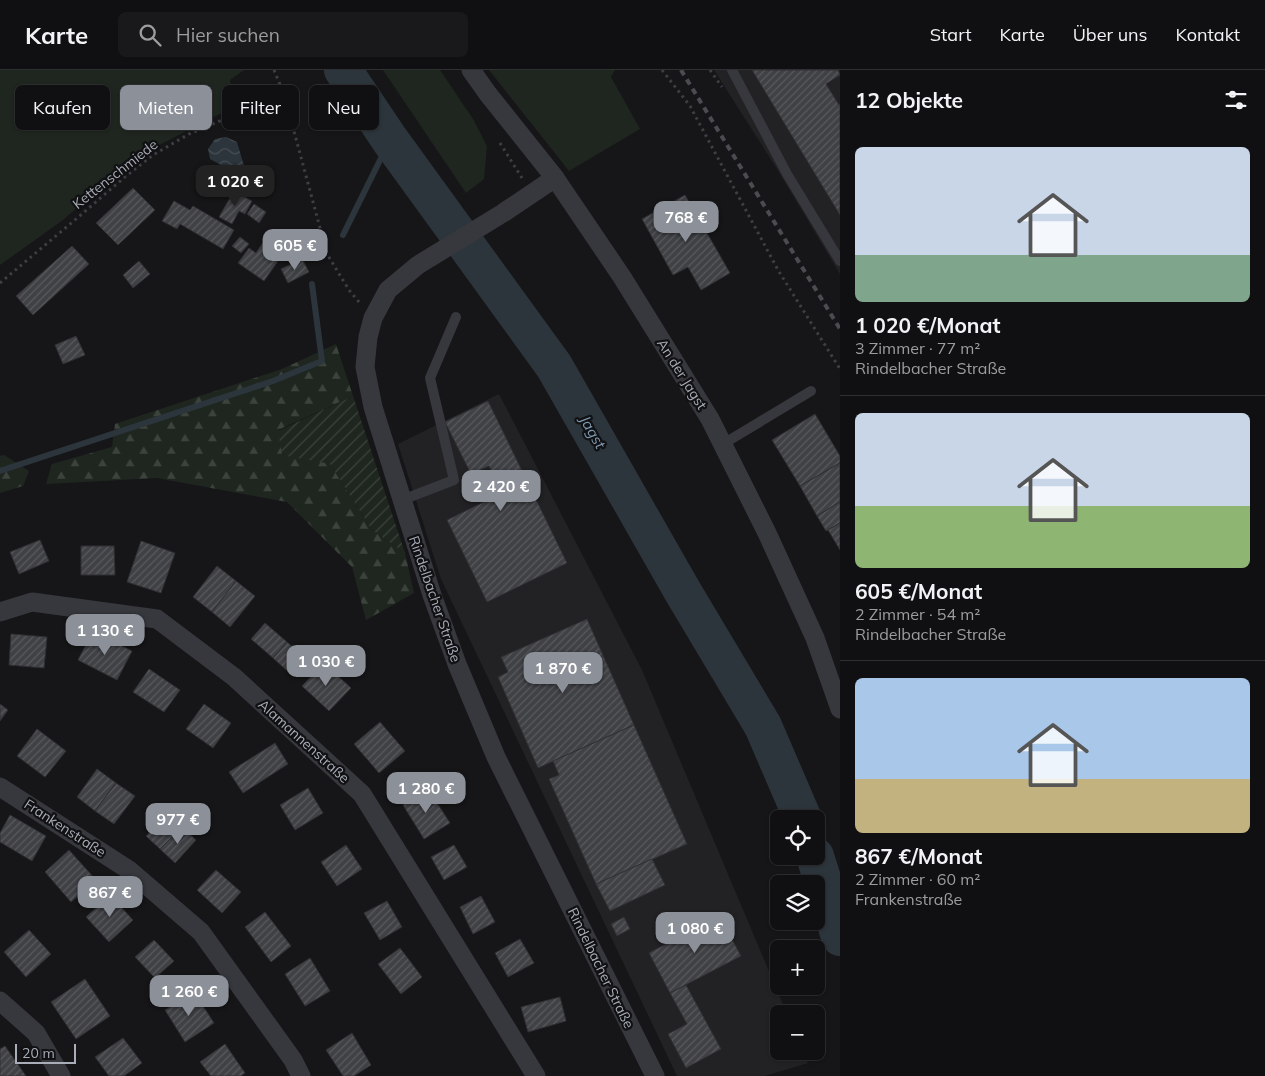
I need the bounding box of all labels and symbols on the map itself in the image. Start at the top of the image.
street label: Kettenschmiede [69,135,161,213]
pin: 1 020 € [189,164,281,207]
pin: 768 € [651,200,721,243]
pin: 605 € [260,228,330,271]
street label: An der Jagst [653,335,711,413]
water label: Jagst [575,410,610,453]
pin: 2 420 € [455,470,547,512]
street label: Rindelbacher Straße [405,533,465,665]
pin: 1 130 € [59,614,151,656]
pin: 1 030 € [280,644,372,687]
pin: 1 870 € [517,652,609,694]
street label: Alamannenstraße [255,695,353,787]
pin: 1 280 € [380,772,472,814]
street label: Frankenstraße [21,795,109,861]
pin: 977 € [143,802,213,845]
pin: 867 € [75,876,145,918]
street label: Rindelbacher Straße [564,905,638,1031]
pin: 1 080 € [649,912,741,954]
pin: 1 260 € [143,974,235,1017]
scale bar [15,1041,76,1064]

